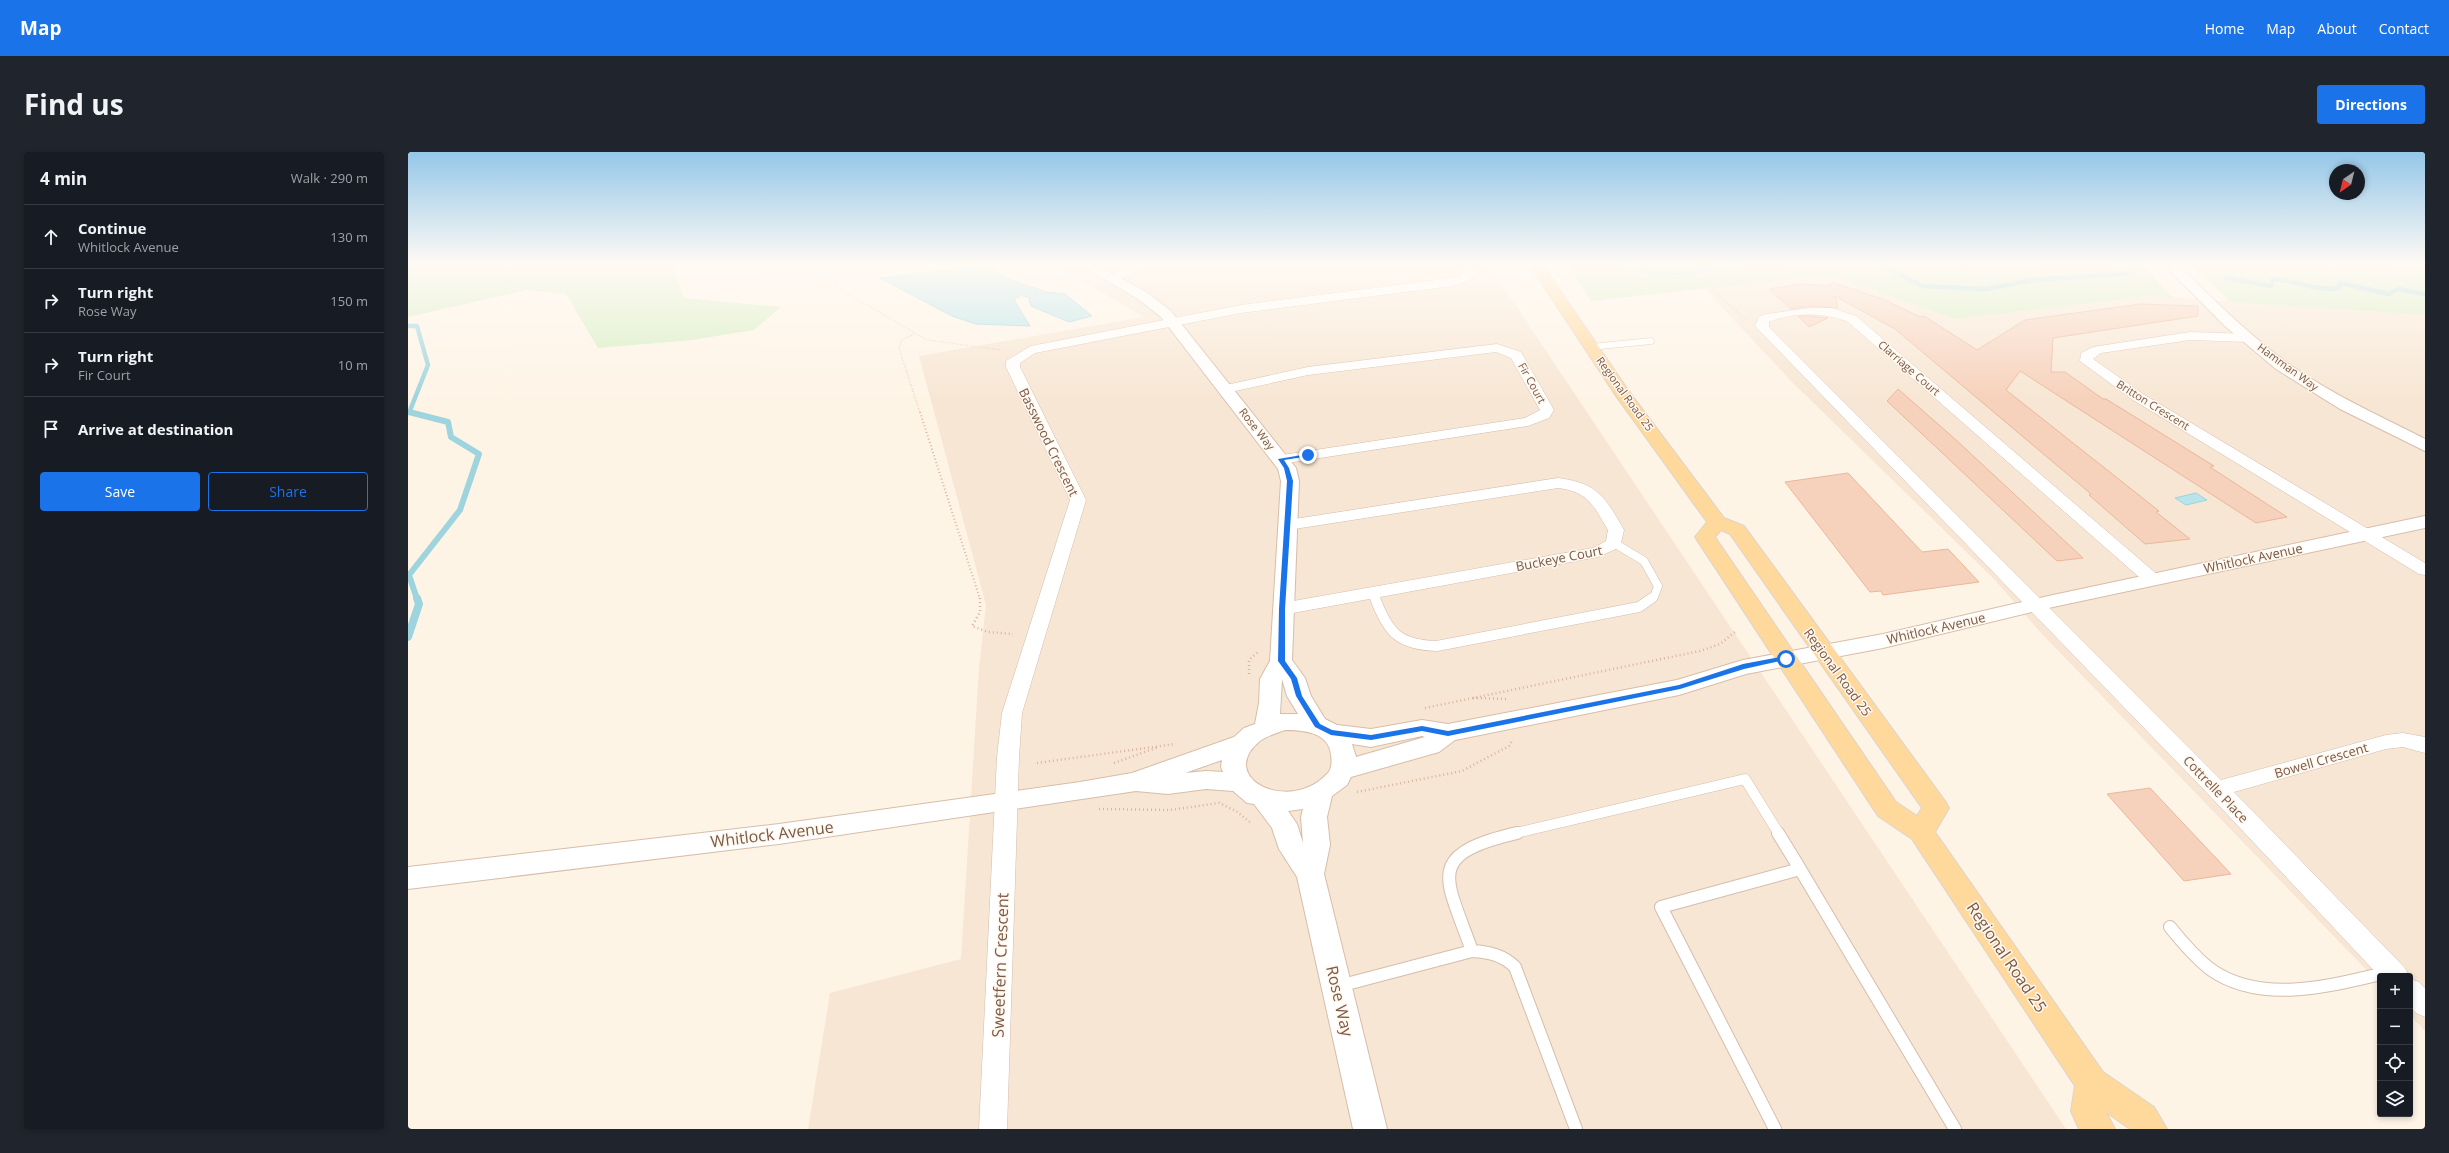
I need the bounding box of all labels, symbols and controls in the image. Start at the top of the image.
text: Map [20,15,61,41]
text: Home [2205,19,2244,38]
text: Map [2266,19,2295,38]
text: About [2317,19,2357,38]
text: Contact [2379,19,2429,38]
text: Find us [24,85,124,123]
button: Directions [2317,85,2425,124]
north arrow [2329,164,2365,200]
text: 4 min [40,167,87,190]
text: Walk · 290 m [291,169,368,187]
text: Continue [78,218,146,238]
icon: ahead [40,226,62,248]
text: 130 m [330,228,368,246]
text: Whitlock Avenue [78,238,179,256]
text: Turn right [78,282,153,302]
icon: right [40,290,62,312]
text: 150 m [330,292,368,310]
text: Rose Way [78,302,136,320]
street label: Clarriage Court [1875,337,1944,399]
street label: Hamman Way [2255,339,2322,394]
text: Turn right [78,346,153,366]
street label: Regional Road 25 [1593,353,1657,434]
icon: right [40,354,62,376]
text: 10 m [338,356,368,374]
street label: Fir Court [1515,360,1550,406]
text: Fir Court [78,366,131,384]
street label: Britton Crescent [2114,376,2193,433]
street label: Basswood Crescent [1015,385,1083,499]
street label: Rose Way [1236,405,1279,453]
icon: arrive [40,418,62,440]
text: Arrive at destination [78,419,233,439]
route end [1299,446,1317,464]
button: Save [40,472,200,511]
button: Share [208,472,368,511]
street label: Whitlock Avenue [2202,539,2304,577]
street label: Buckeye Court [1514,541,1604,575]
street label: Whitlock Avenue [1885,608,1987,648]
street label: Regional Road 25 [1800,624,1876,720]
route start [1777,650,1795,668]
street label: Bowell Crescent [2272,738,2370,782]
street label: Cottrelle Place [2179,751,2253,827]
street label: Whitlock Avenue [709,816,835,852]
street label: Sweetfern Crescent [986,892,1014,1038]
street label: Regional Road 25 [1962,897,2052,1017]
street label: Rose Way [1321,963,1359,1039]
map controls [2377,973,2413,1117]
button: + [2377,973,2413,1009]
button: − [2377,1009,2413,1045]
button: locate [2377,1045,2413,1081]
button: layers [2377,1081,2413,1117]

